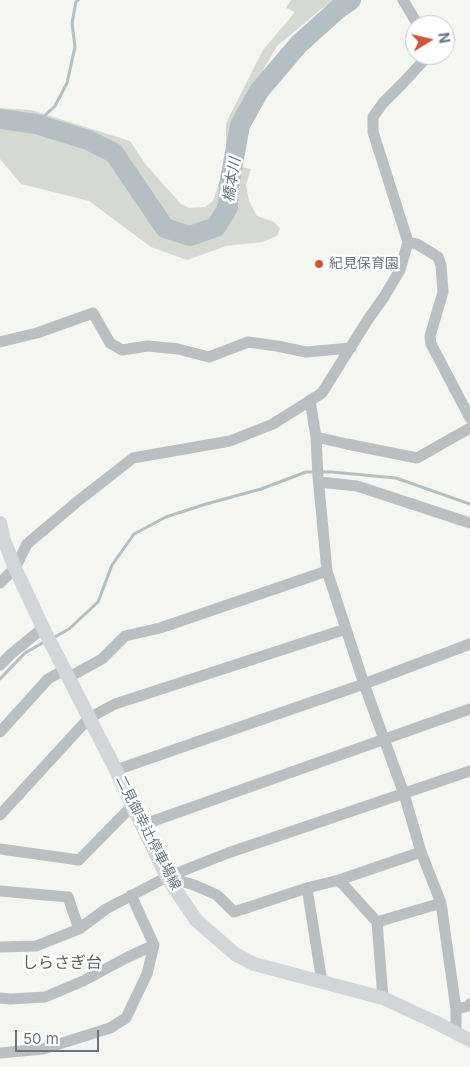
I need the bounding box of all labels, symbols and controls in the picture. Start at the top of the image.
north arrow [405,15,455,65]
text: N [435,31,454,44]
water label: 橋本川 [220,156,244,204]
place label: 紀見保育園 [329,256,399,272]
marker: 紀見保育園 [313,258,325,270]
street label: 二見御幸辻停車場線 [112,773,184,893]
district label: しらさぎ台 [22,953,102,973]
scale bar [18,1020,101,1052]
text: 50 m [23,1029,59,1048]

